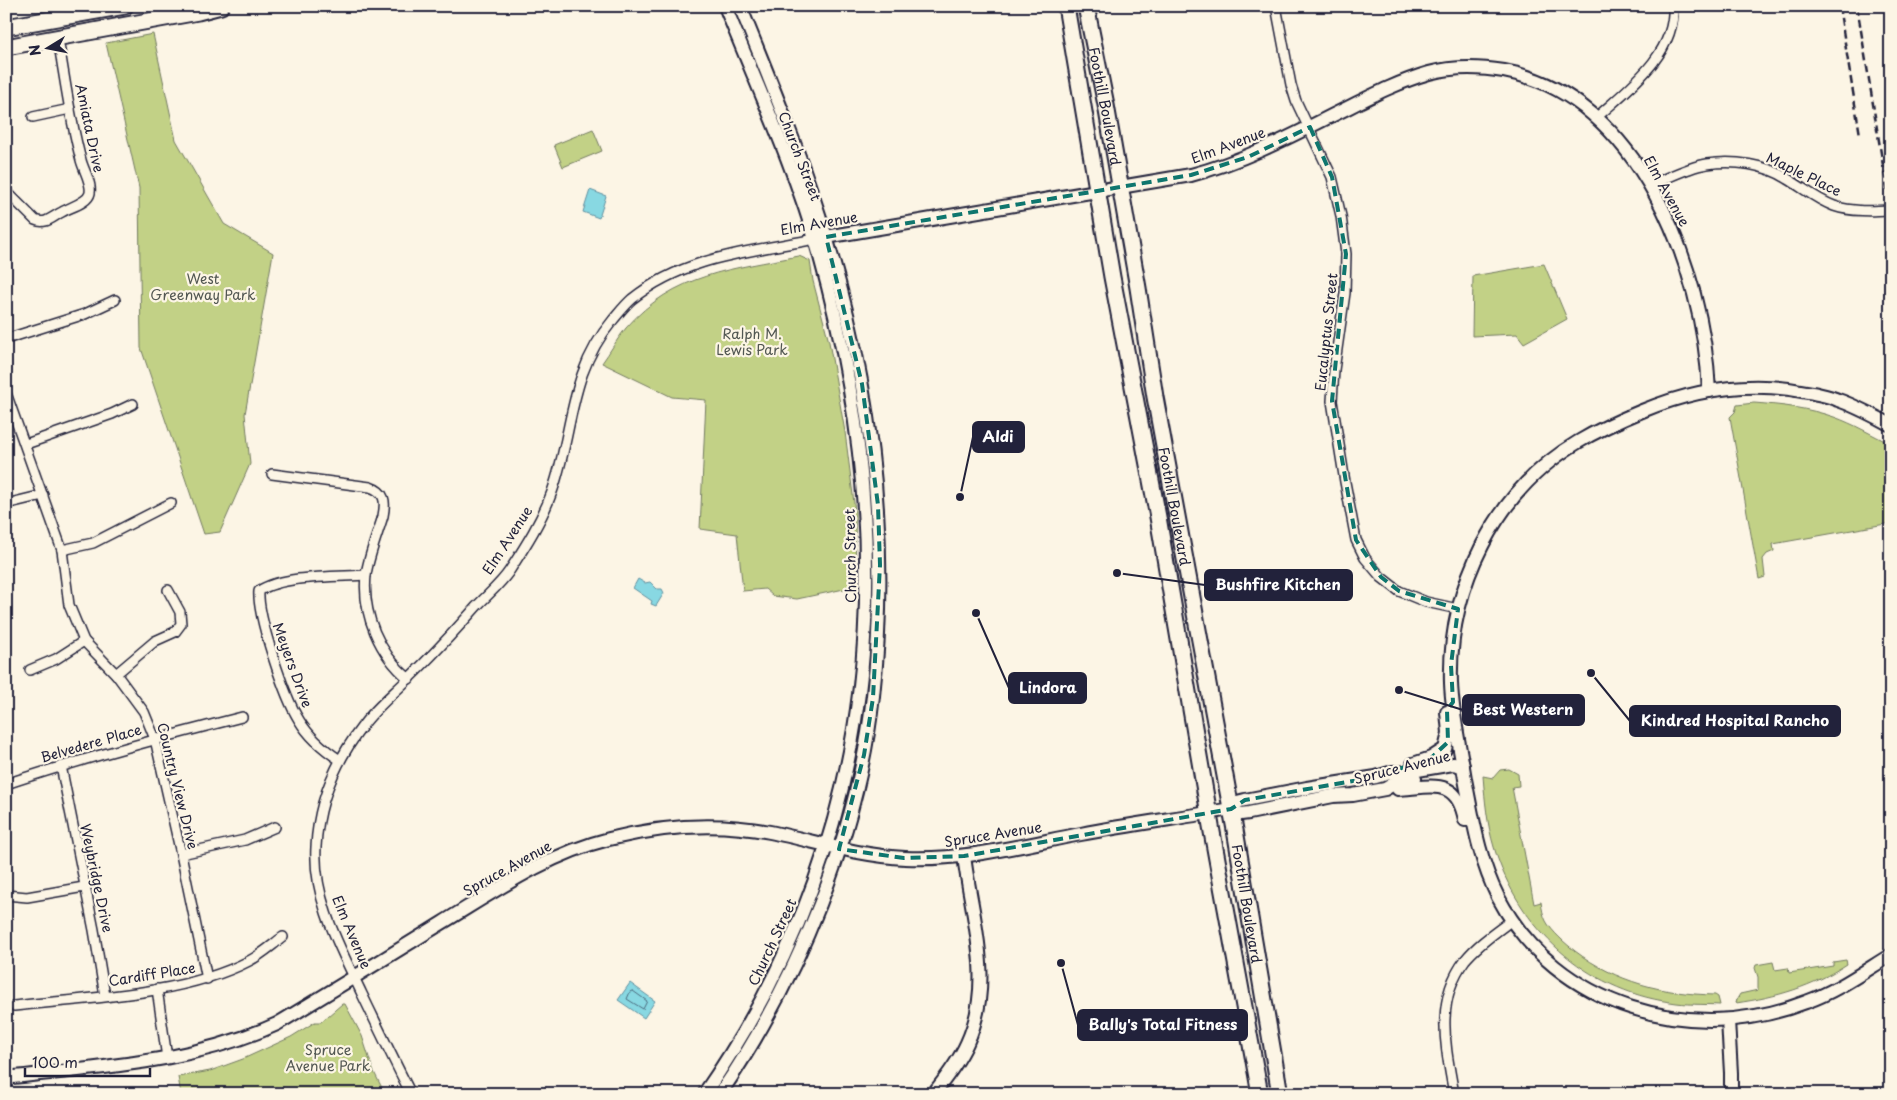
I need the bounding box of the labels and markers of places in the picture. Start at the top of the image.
callout: Aldi [973,422,1024,452]
callout: Bushfire Kitchen [1205,570,1352,600]
callout: Lindora [1009,673,1086,703]
callout: Best Western [1463,695,1584,725]
callout: Kindred Hospital Rancho [1630,706,1840,736]
callout: Bally's Total Fitness [1078,1010,1247,1040]

